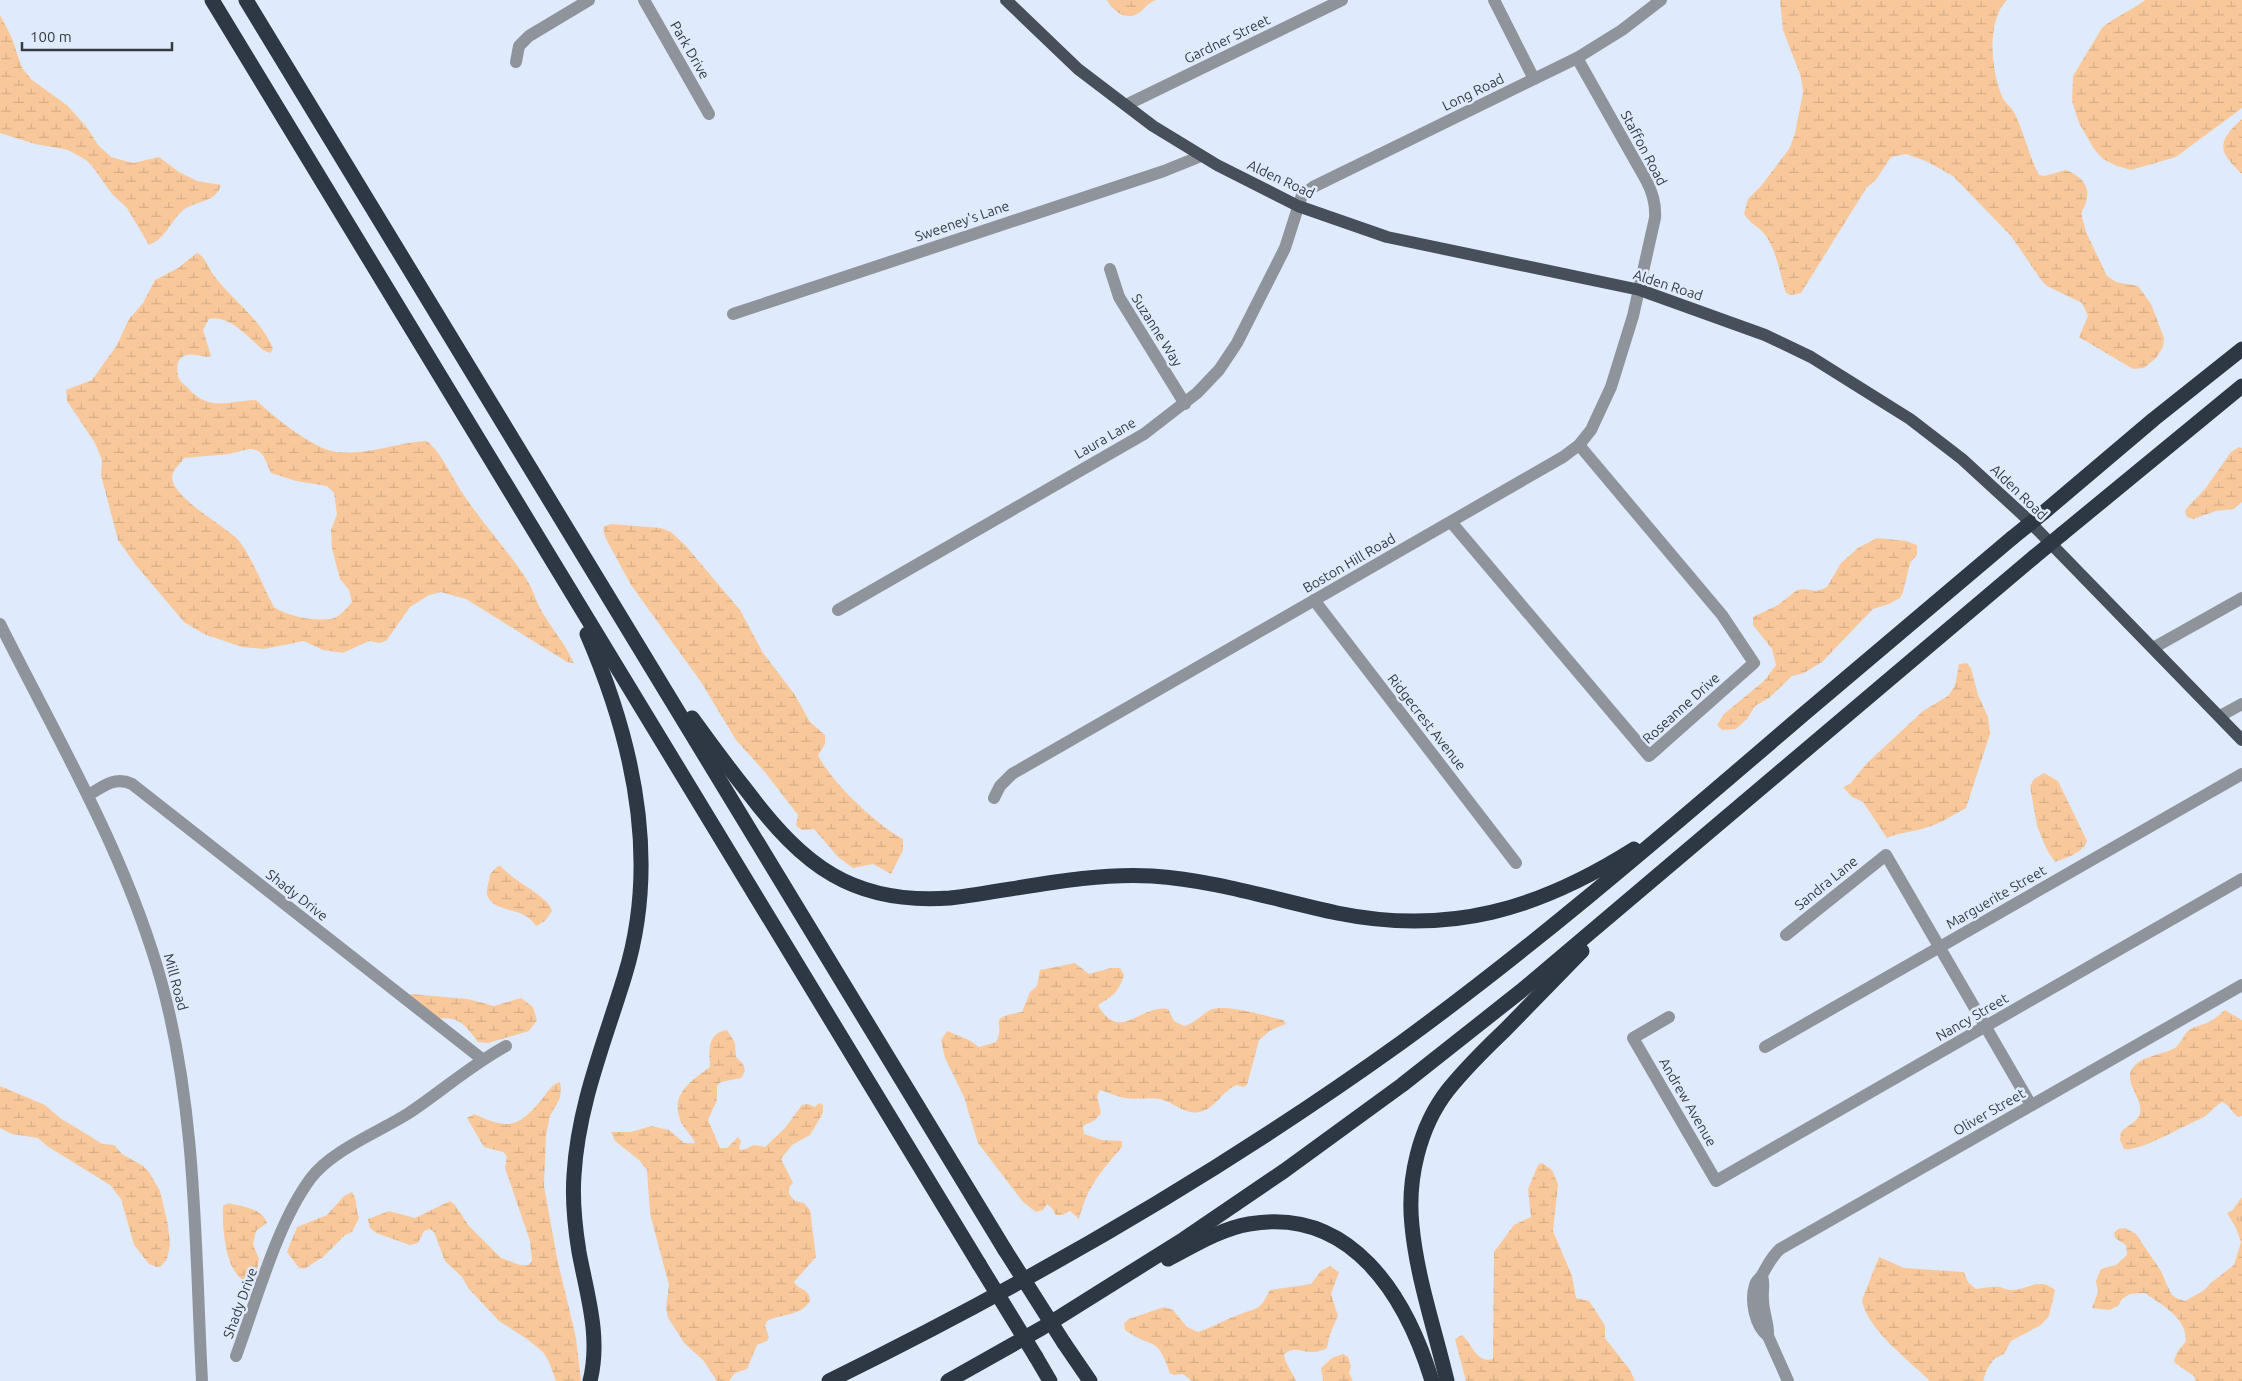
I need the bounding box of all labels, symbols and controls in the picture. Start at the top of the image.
street label: Gardner Street [1182,11,1273,67]
street label: Park Drive [667,18,713,82]
scale bar [22,20,172,52]
text: 100 m [30,28,72,45]
street label: Long Road [1439,70,1507,114]
street label: Staffon Road [1618,108,1670,188]
street label: Alden Road [1245,157,1317,201]
street label: Sweeney's Lane [913,197,1011,245]
street label: Alden Road [1631,266,1705,304]
street label: Suzanne Way [1128,291,1186,369]
street label: Laura Lane [1072,414,1138,462]
street label: Alden Road [1987,461,2051,523]
street label: Boston Hill Road [1300,530,1398,596]
street label: Roseanne Drive [1639,669,1723,747]
street label: Ridgecrest Avenue [1384,671,1470,773]
street label: Sandra Lane [1791,853,1861,913]
street label: Marguerite Street [1943,862,2049,932]
street label: Shady Drive [263,866,331,924]
street label: Mill Road [161,952,191,1012]
street label: Nancy Street [1933,990,2011,1044]
street label: Andrew Avenue [1656,1055,1720,1149]
street label: Oliver Street [1950,1085,2028,1139]
street label: Shady Drive [220,1266,260,1340]

